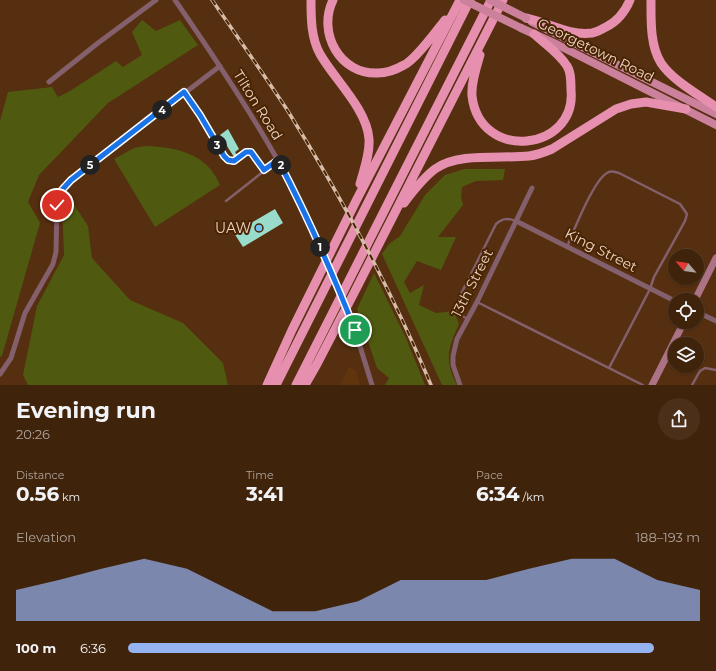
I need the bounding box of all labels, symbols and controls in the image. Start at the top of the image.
street label: Georgetown Road [535,14,657,86]
street label: Tilton Road [229,67,287,143]
pin: 4 [152,100,172,120]
text: 4 [158,103,166,117]
pin: 3 [207,135,227,155]
text: 3 [214,138,220,152]
pin: 5 [80,155,100,175]
pin: 2 [271,155,291,175]
text: 5 [87,158,93,172]
text: 2 [278,158,284,172]
pin [40,188,74,222]
icon: check [46,194,68,216]
place label: UAW [215,219,251,237]
marker: UAW [254,223,264,233]
street label: King Street [562,224,640,276]
pin: 1 [310,237,330,257]
text: 1 [318,240,322,254]
street label: 13th Street [447,246,497,320]
north arrow [668,249,704,285]
map controls [668,249,704,373]
button: locate [668,293,704,329]
pin [338,313,372,347]
icon: arrive [344,319,366,341]
button: layers [668,337,704,373]
text: Evening run [16,397,156,424]
button: share [658,398,700,440]
text: 20:26 [16,426,50,442]
text: Distance [16,468,64,482]
text: Time [246,468,274,482]
text: Pace [476,468,503,482]
text: 0.56 [16,482,59,506]
text: 3:41 [246,482,284,506]
text: 6:34 [476,482,520,506]
text: km [59,490,80,504]
text: /km [520,490,544,504]
text: Elevation [16,529,76,545]
text: 188–193 m [635,529,700,545]
text: 100 m [16,640,56,656]
text: 6:36 [80,640,106,656]

